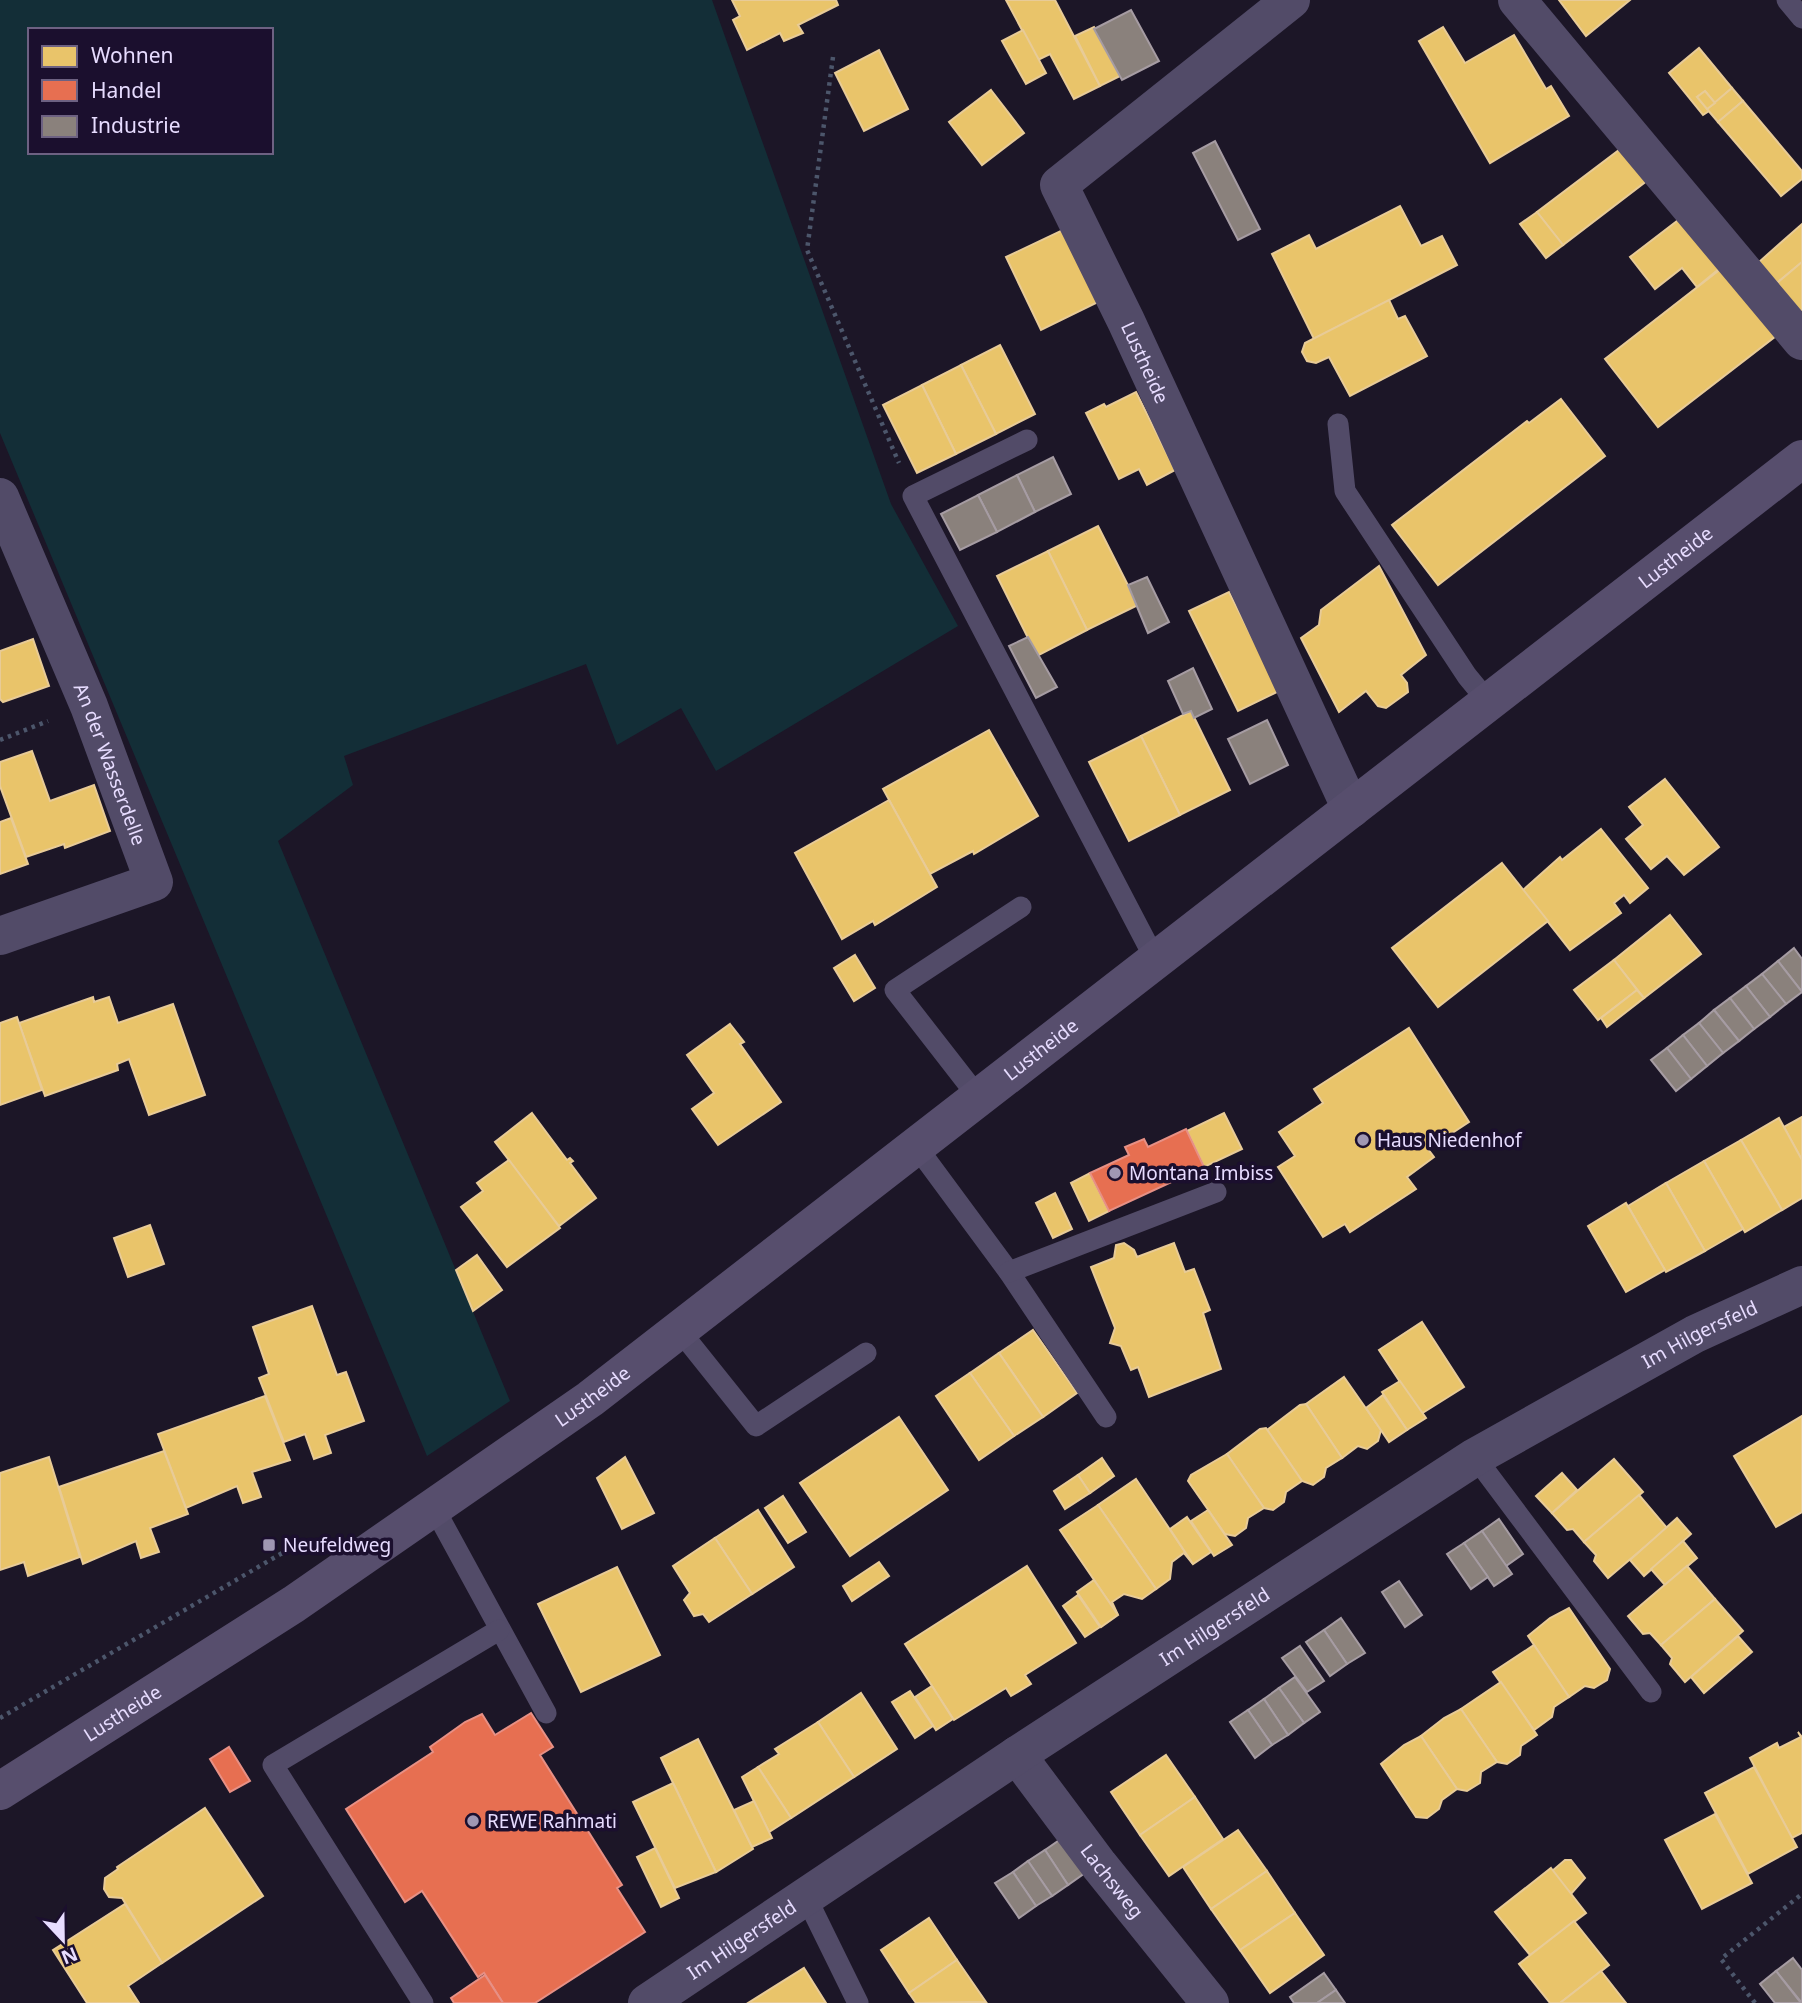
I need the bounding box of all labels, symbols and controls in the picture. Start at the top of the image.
legend [28,28,273,154]
text: Wohnen [91,41,174,69]
text: Handel [91,76,162,104]
text: Industrie [91,111,181,139]
street label: Lustheide [1115,317,1175,408]
street label: Lustheide [1633,520,1718,594]
street label: An der Wasserdelle [68,679,152,849]
street label: Lustheide [998,1012,1083,1086]
place label: Haus Niedenhof [1377,1127,1523,1153]
marker: Haus Niedenhof [1355,1132,1371,1148]
place label: Montana Imbiss [1129,1160,1273,1186]
marker: Montana Imbiss [1107,1165,1123,1181]
street label: Im Hilgersfeld [1637,1294,1762,1374]
street label: Lustheide [550,1360,635,1433]
place label: Neufeldweg [283,1532,391,1558]
marker: Neufeldweg [261,1537,277,1553]
street label: Im Hilgersfeld [1154,1581,1274,1672]
street label: Lustheide [78,1679,166,1748]
place label: REWE Rahmati [487,1808,617,1834]
marker: REWE Rahmati [465,1813,481,1829]
street label: Lachsweg [1075,1839,1150,1924]
street label: Im Hilgersfeld [682,1894,801,1985]
north arrow [28,1905,98,1975]
text: N [57,1941,81,1971]

